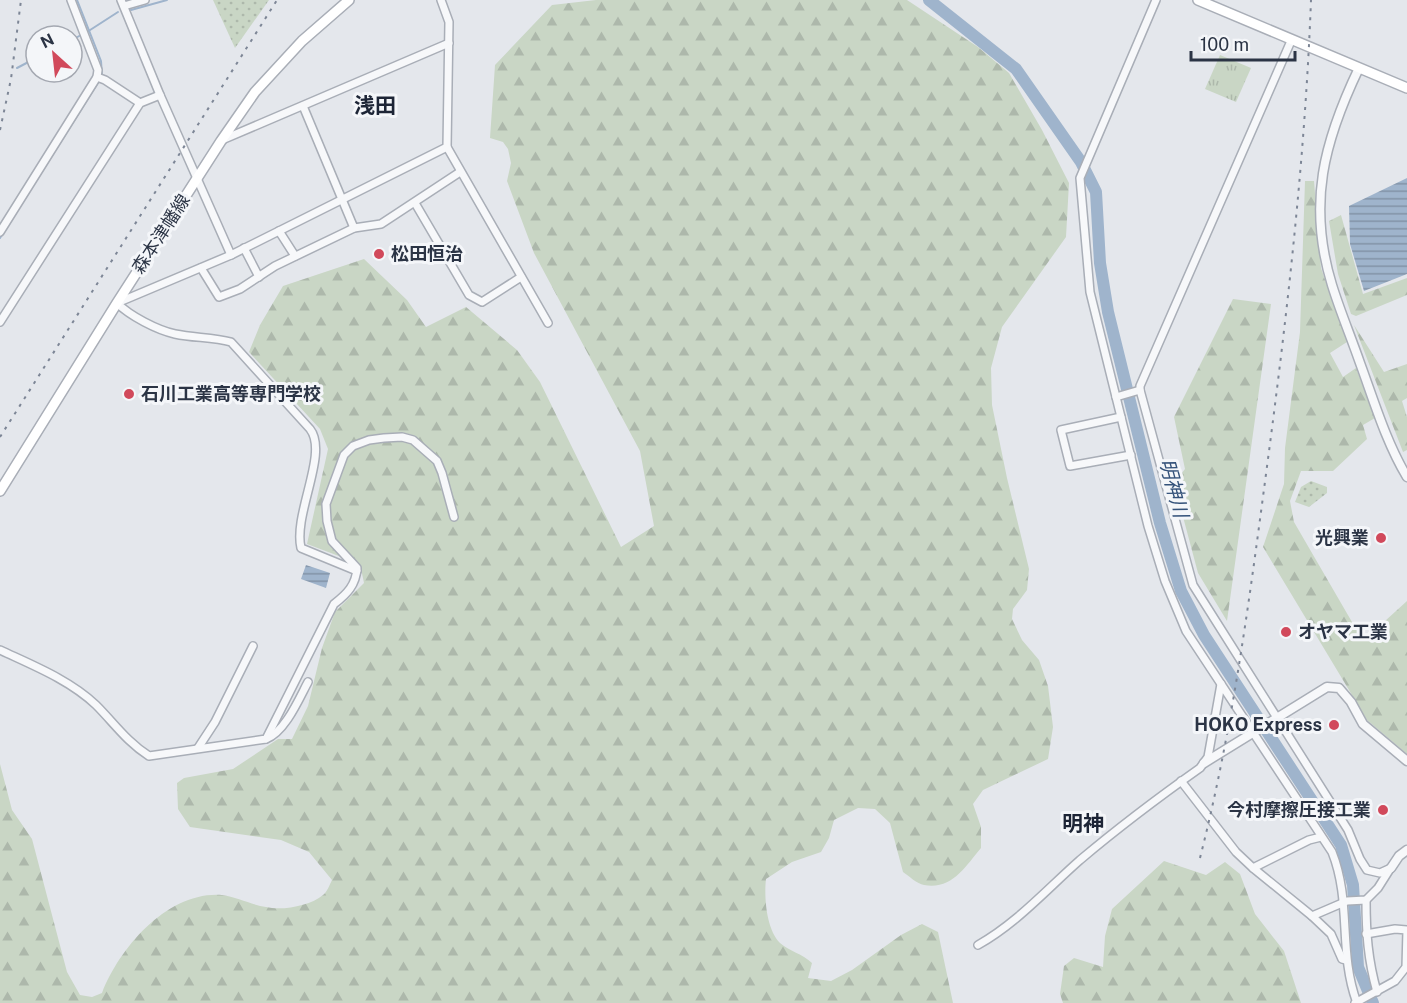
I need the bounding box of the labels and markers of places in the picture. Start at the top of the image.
place label: 松田恒治 [391,243,463,264]
marker: 松田恒治 [372,247,386,261]
place label: 石川工業高等専門学校 [141,383,321,404]
marker: 石川工業高等専門学校 [122,387,136,401]
place label: 光興業 [1315,527,1369,548]
marker: 光興業 [1374,531,1388,545]
place label: オヤマ工業 [1298,621,1388,642]
marker: オヤマ工業 [1279,625,1293,639]
place label: HOKO Express [1194,714,1322,735]
marker: HOKO Express [1327,718,1341,732]
place label: 今村摩擦圧接工業 [1227,799,1371,820]
marker: 今村摩擦圧接工業 [1376,803,1390,817]

